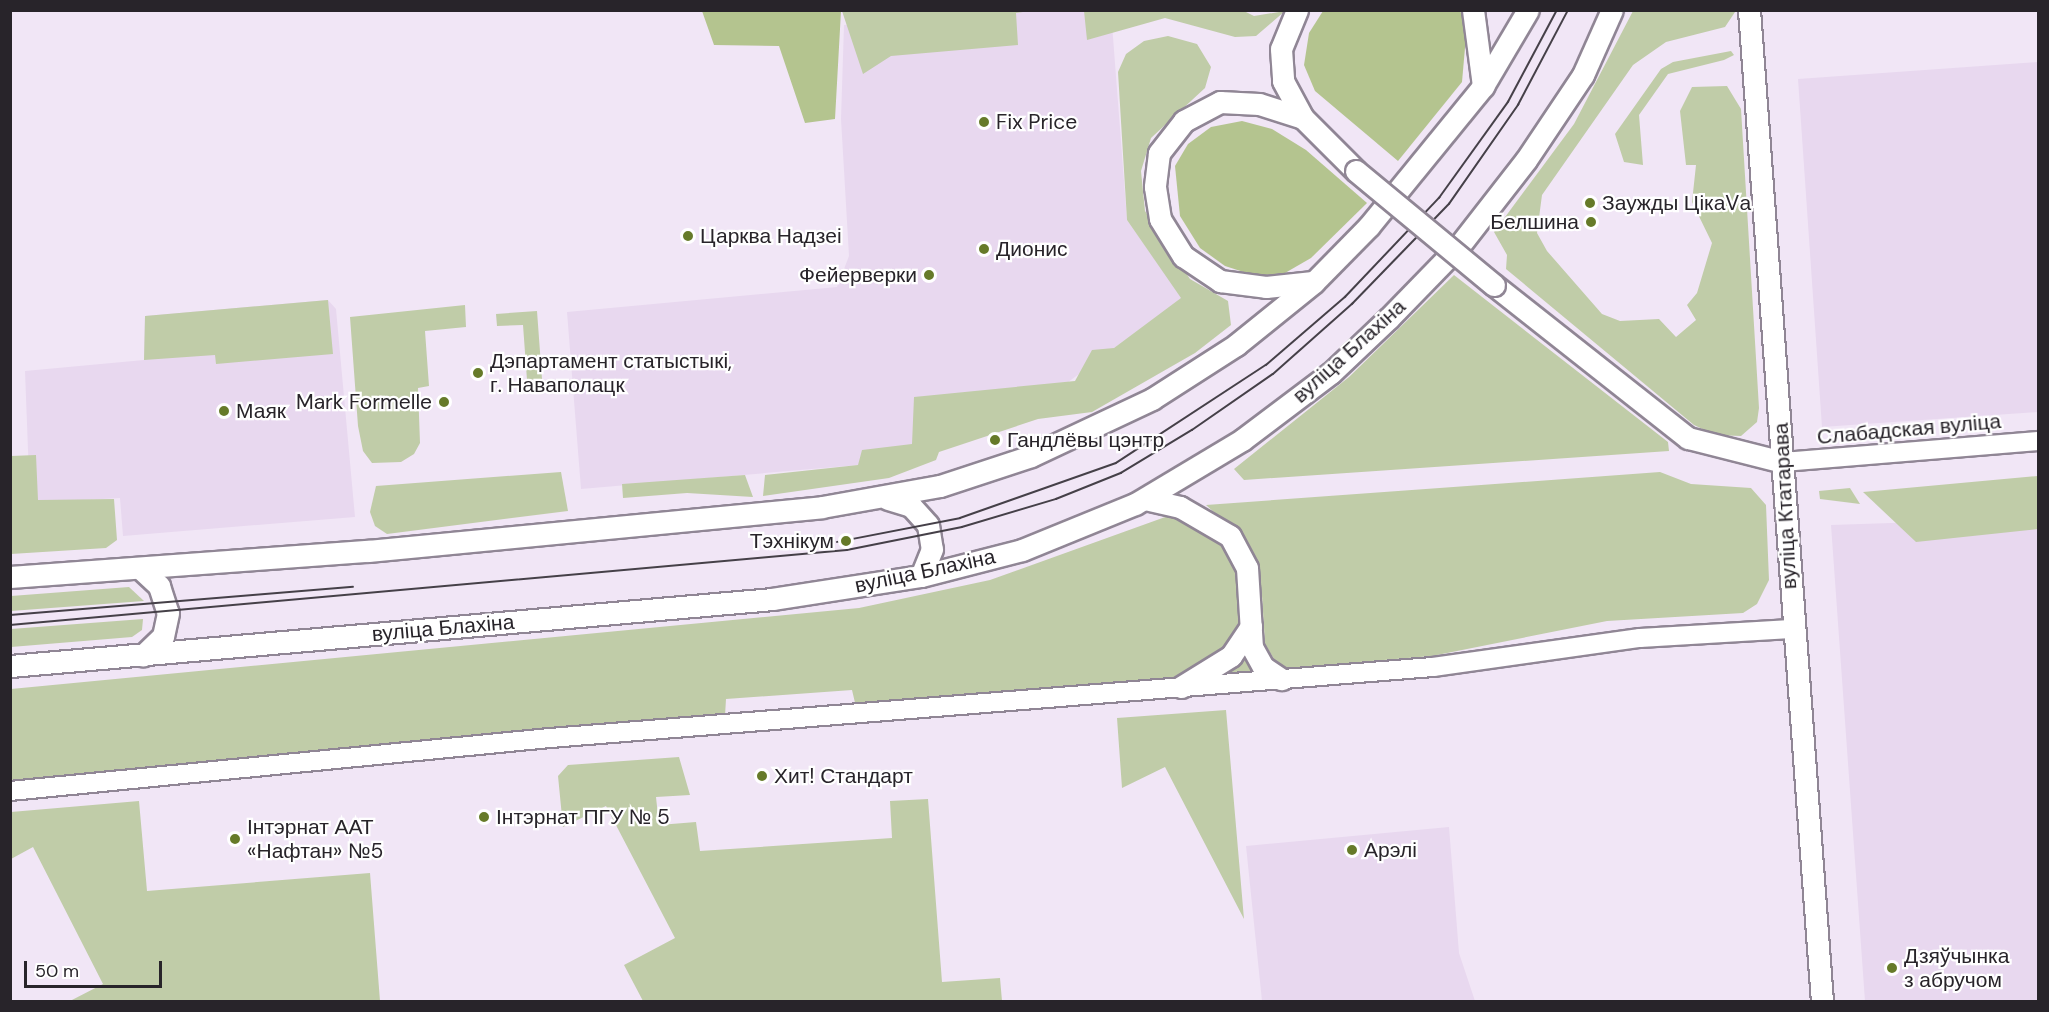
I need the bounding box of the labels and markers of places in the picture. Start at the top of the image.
place label: Fix Price [996,109,1077,135]
marker: Fix Price [977,115,991,129]
place label: Заужды ЦікаVа [1602,190,1751,216]
marker: Заужды ЦікаVа [1583,196,1597,210]
place label: Белшина [1490,209,1579,235]
marker: Белшина [1584,215,1598,229]
place label: Царква Надзеі [700,223,842,249]
marker: Царква Надзеі [681,229,695,243]
place label: Дионис [996,236,1067,262]
marker: Дионис [977,242,991,256]
place label: Фейерверки [799,262,917,288]
marker: Фейерверки [922,268,936,282]
place label: Дэпартамент статыстыкі, г. Наваполацк [490,348,732,398]
marker: Дэпартамент статыстыкі, г. Наваполацк [471,366,485,380]
place label: Mark Formelle [296,389,432,415]
marker: Mark Formelle [437,395,451,409]
place label: Маяк [236,398,286,424]
marker: Маяк [217,404,231,418]
place label: Гандлёвы цэнтр [1007,427,1164,453]
marker: Гандлёвы цэнтр [988,433,1002,447]
place label: Тэхнікум [750,528,834,554]
marker: Тэхнікум [839,534,853,548]
place label: Хит! Стандарт [774,763,913,789]
marker: Хит! Стандарт [755,769,769,783]
place label: Інтэрнат ПГУ № 5 [496,804,670,830]
marker: Інтэрнат ПГУ № 5 [477,810,491,824]
place label: Інтэрнат ААТ «Нафтан» №5 [247,814,383,864]
marker: Інтэрнат ААТ «Нафтан» №5 [228,832,242,846]
place label: Арэлі [1364,837,1417,863]
marker: Арэлі [1345,843,1359,857]
place label: Дзяўчынка з абручом [1904,943,2009,993]
marker: Дзяўчынка з абручом [1885,961,1899,975]

